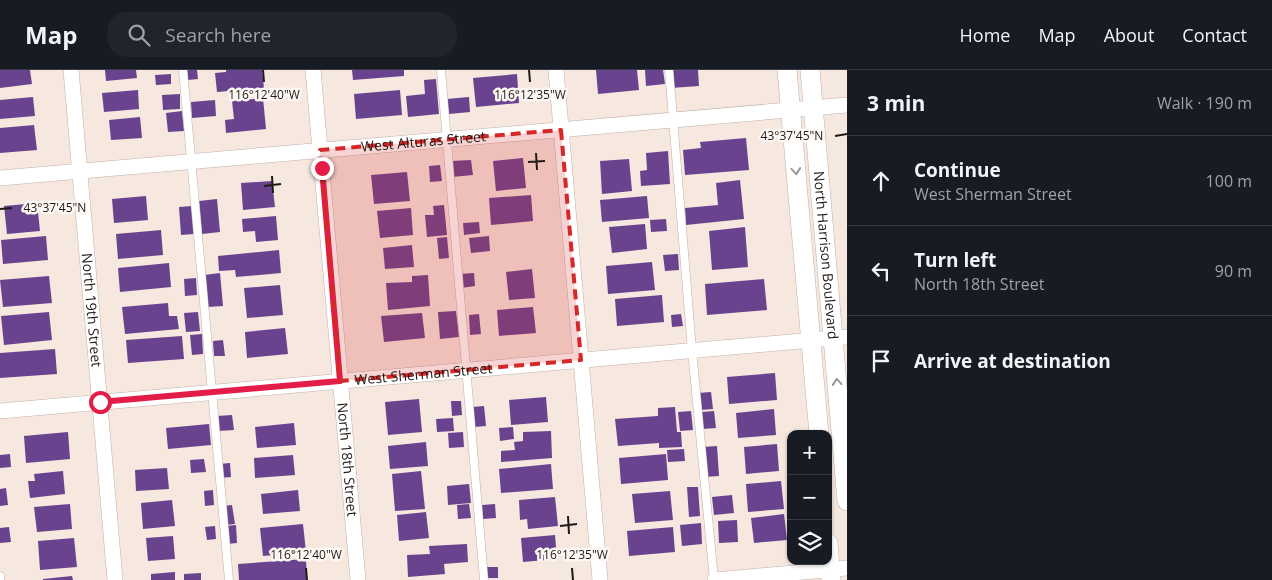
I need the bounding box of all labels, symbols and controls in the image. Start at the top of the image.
search box [107,12,457,57]
text: Map [25,18,77,51]
icon: search [125,21,153,49]
text: Search here [165,22,271,48]
text: Home [960,23,1010,47]
text: Map [1038,23,1076,47]
text: About [1104,23,1154,47]
text: Contact [1182,23,1247,47]
text: 116°12'40"W [228,86,300,103]
text: 116°12'35"W [494,86,566,103]
text: 3 min [867,89,925,117]
text: Walk · 190 m [1157,92,1252,114]
street label: West Alturas Street [360,126,487,156]
text: 43°37'45"N [761,127,823,144]
route end [311,157,334,180]
text: Continue [914,157,1001,183]
one-way arrow [791,167,802,175]
icon: ahead [867,167,895,195]
street label: North Harrison Boulevard [810,170,843,340]
text: 100 m [1206,170,1252,192]
text: West Sherman Street [914,183,1072,205]
text: 43°37'45"N [24,199,86,216]
text: Turn left [914,247,996,273]
street label: North 19th Street [78,252,107,368]
icon: left [867,257,895,285]
text: 90 m [1215,260,1252,282]
text: North 18th Street [914,273,1045,295]
icon: arrive [867,347,895,375]
text: Arrive at destination [914,348,1111,374]
street label: West Sherman Street [354,358,493,389]
one-way arrow [832,378,843,386]
route start [89,391,112,414]
street label: North 18th Street [333,402,362,517]
map controls [787,430,832,565]
button: + [787,430,832,475]
button: − [787,475,832,520]
button: layers [787,520,832,565]
text: 116°12'40"W [270,546,342,563]
text: 116°12'35"W [536,546,608,563]

